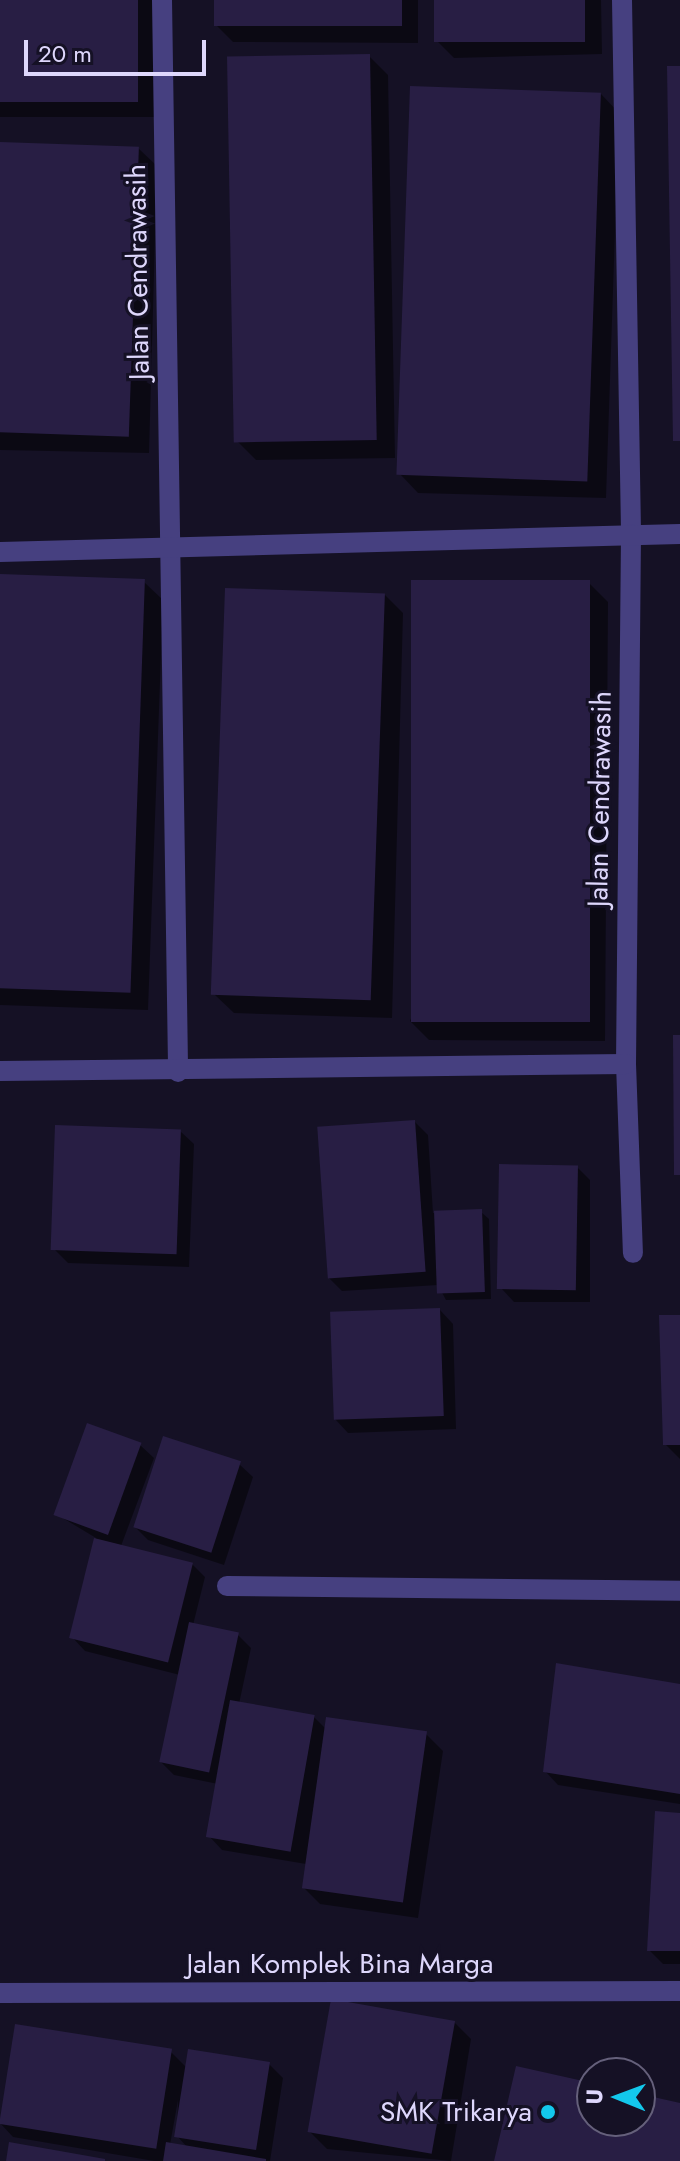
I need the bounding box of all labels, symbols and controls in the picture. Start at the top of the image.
scale bar [28,24,210,74]
text: 20 m [38,36,92,71]
street label: Jalan Cendrawasih [119,164,157,380]
street label: Jalan Cendrawasih [581,691,619,907]
street label: Jalan Komplek Bina Marga [186,1947,494,1981]
north arrow [576,2057,656,2137]
text: U [578,2089,610,2105]
place label: SMK Trikarya [380,2095,532,2129]
marker: SMK Trikarya [539,2103,557,2121]

